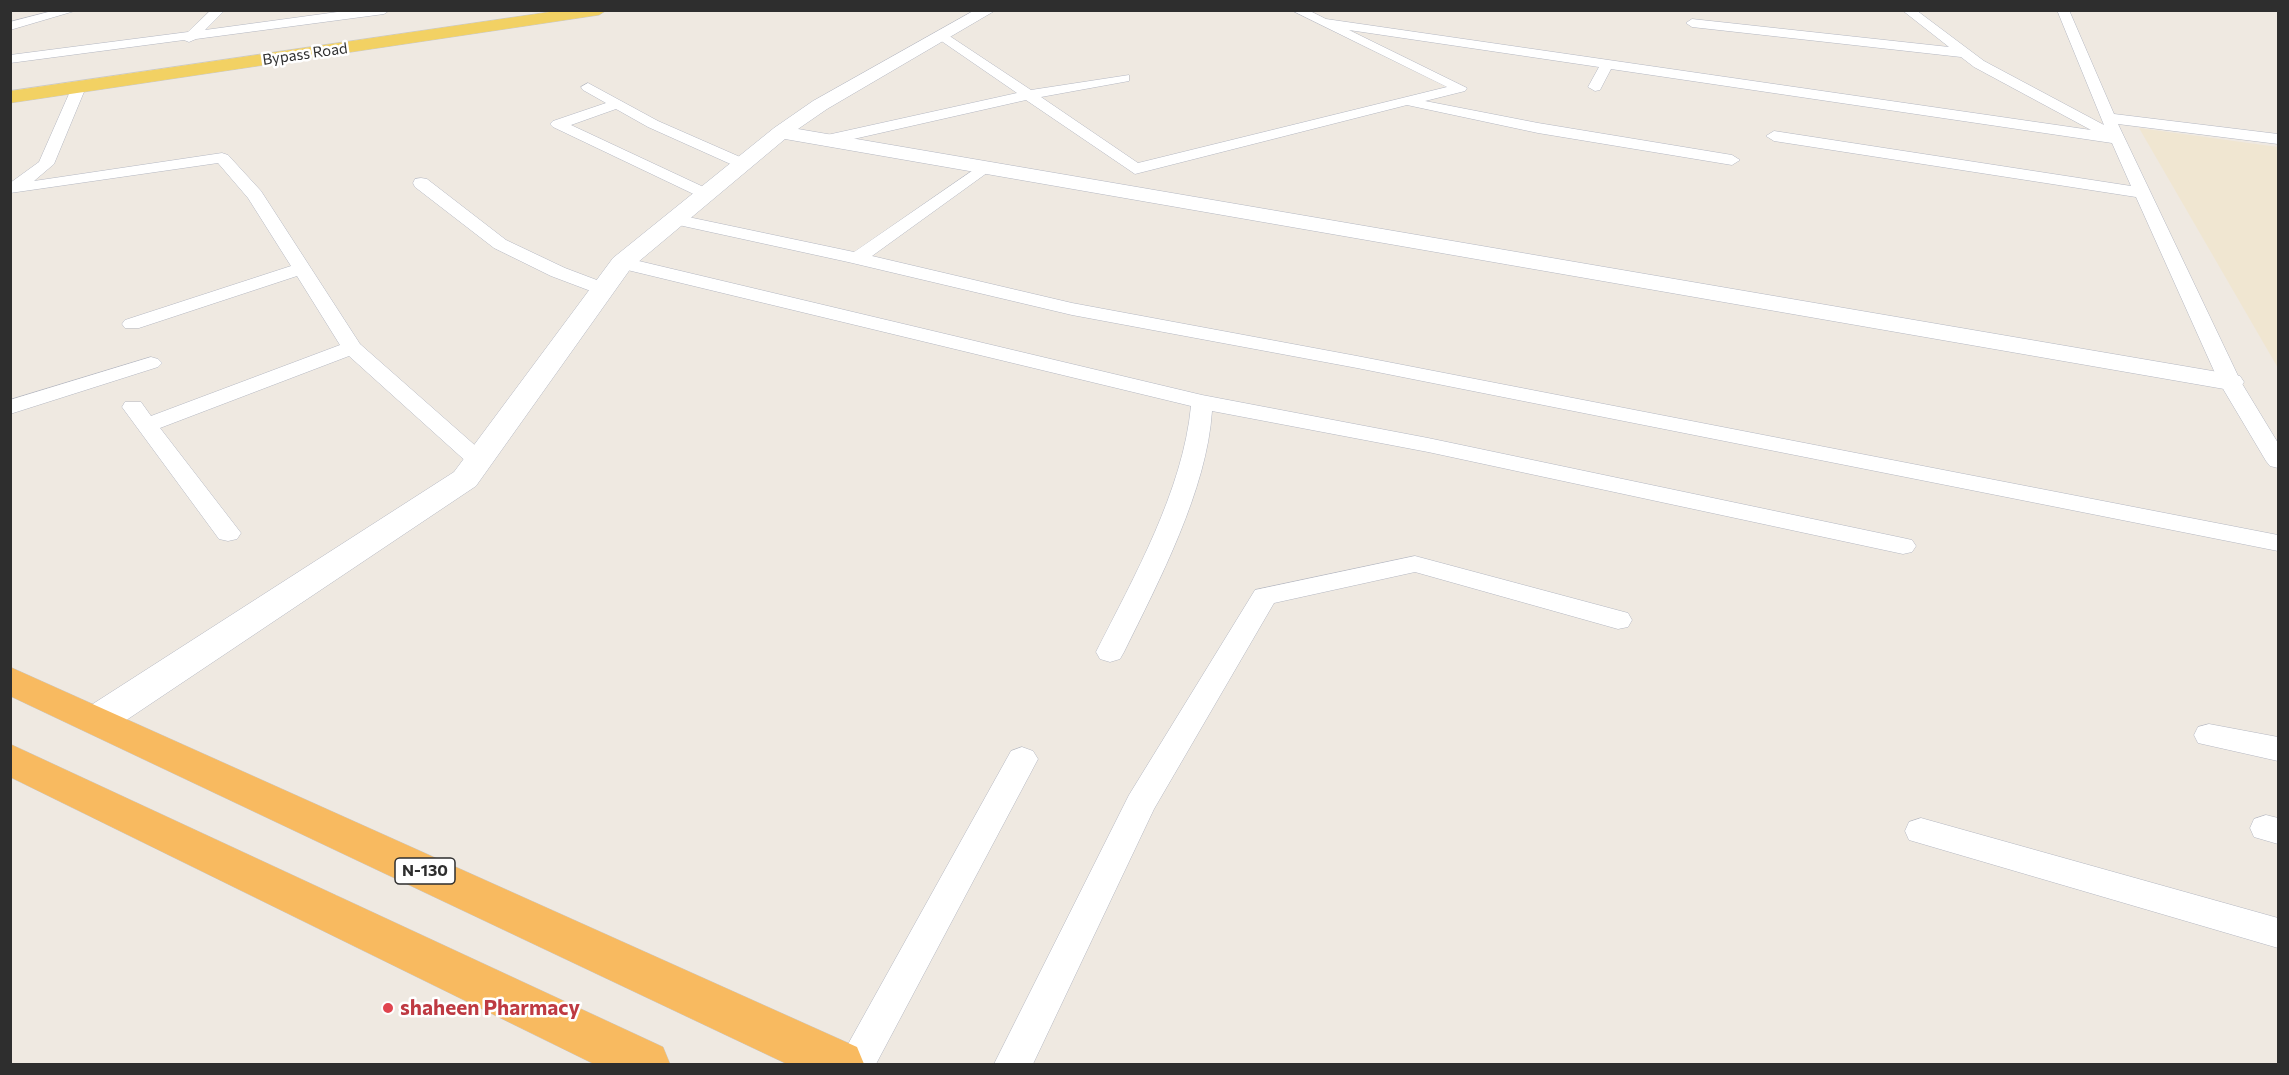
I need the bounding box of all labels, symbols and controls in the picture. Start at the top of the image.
street label: Bypass Road [261,39,349,69]
road number: N-130 [395,858,455,884]
place label: shaheen Pharmacy [400,995,580,1021]
marker: shaheen Pharmacy [381,1001,395,1015]

